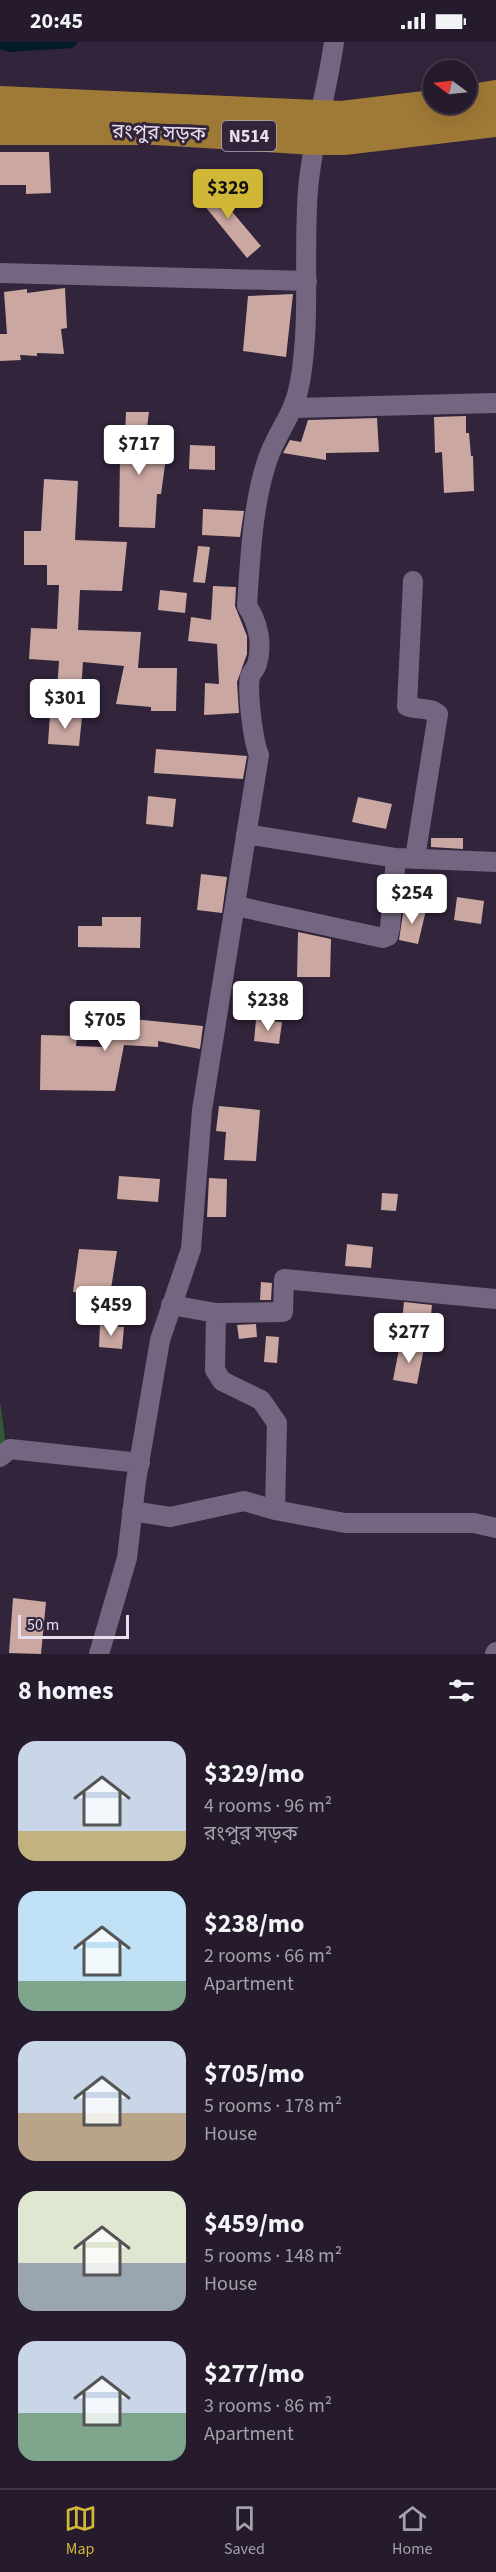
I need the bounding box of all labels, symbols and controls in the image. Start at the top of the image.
text: 20:45 [30,5,83,37]
north arrow [423,60,477,114]
map controls [423,60,477,114]
street label: রংপুর সড়ক [111,117,207,149]
road number: N514 [222,121,276,151]
pin: $329 [192,169,264,220]
text: $329 [207,174,249,202]
pin: $717 [103,425,175,476]
text: $717 [118,430,160,458]
pin: $301 [29,679,101,730]
text: $301 [44,684,86,712]
pin: $254 [376,874,448,925]
text: $254 [391,879,433,907]
pin: $238 [232,981,304,1032]
text: $238 [247,986,289,1014]
pin: $705 [69,1001,141,1052]
text: $705 [84,1006,126,1034]
pin: $459 [75,1286,147,1337]
text: $459 [90,1291,132,1319]
pin: $277 [373,1313,445,1364]
text: $277 [388,1318,430,1346]
scale bar [18,1612,129,1640]
text: 50 m [27,1614,59,1636]
text: 8 homes [18,1672,113,1709]
icon: filters [445,1674,478,1707]
text: $329/mo [204,1755,304,1792]
icon: home [66,1765,138,1837]
text: 4 rooms · 96 m² [204,1792,332,1820]
text: রংপুর সড়ক [204,1820,298,1848]
text: $238/mo [204,1905,304,1942]
icon: home [66,1915,138,1987]
text: 2 rooms · 66 m² [204,1942,332,1970]
text: Apartment [204,1970,294,1998]
text: $705/mo [204,2055,304,2092]
icon: home [66,2065,138,2137]
text: 5 rooms · 178 m² [204,2092,342,2120]
text: House [204,2120,257,2148]
text: $459/mo [204,2205,304,2242]
icon: home [66,2215,138,2287]
text: 5 rooms · 148 m² [204,2242,342,2270]
text: House [204,2270,257,2298]
text: $277/mo [204,2355,304,2392]
icon: home [66,2365,138,2437]
text: 3 rooms · 86 m² [204,2392,332,2420]
text: Apartment [204,2420,294,2448]
tab: Map [64,2502,97,2560]
tab: Saved [224,2502,265,2560]
tab: Home [392,2502,432,2560]

